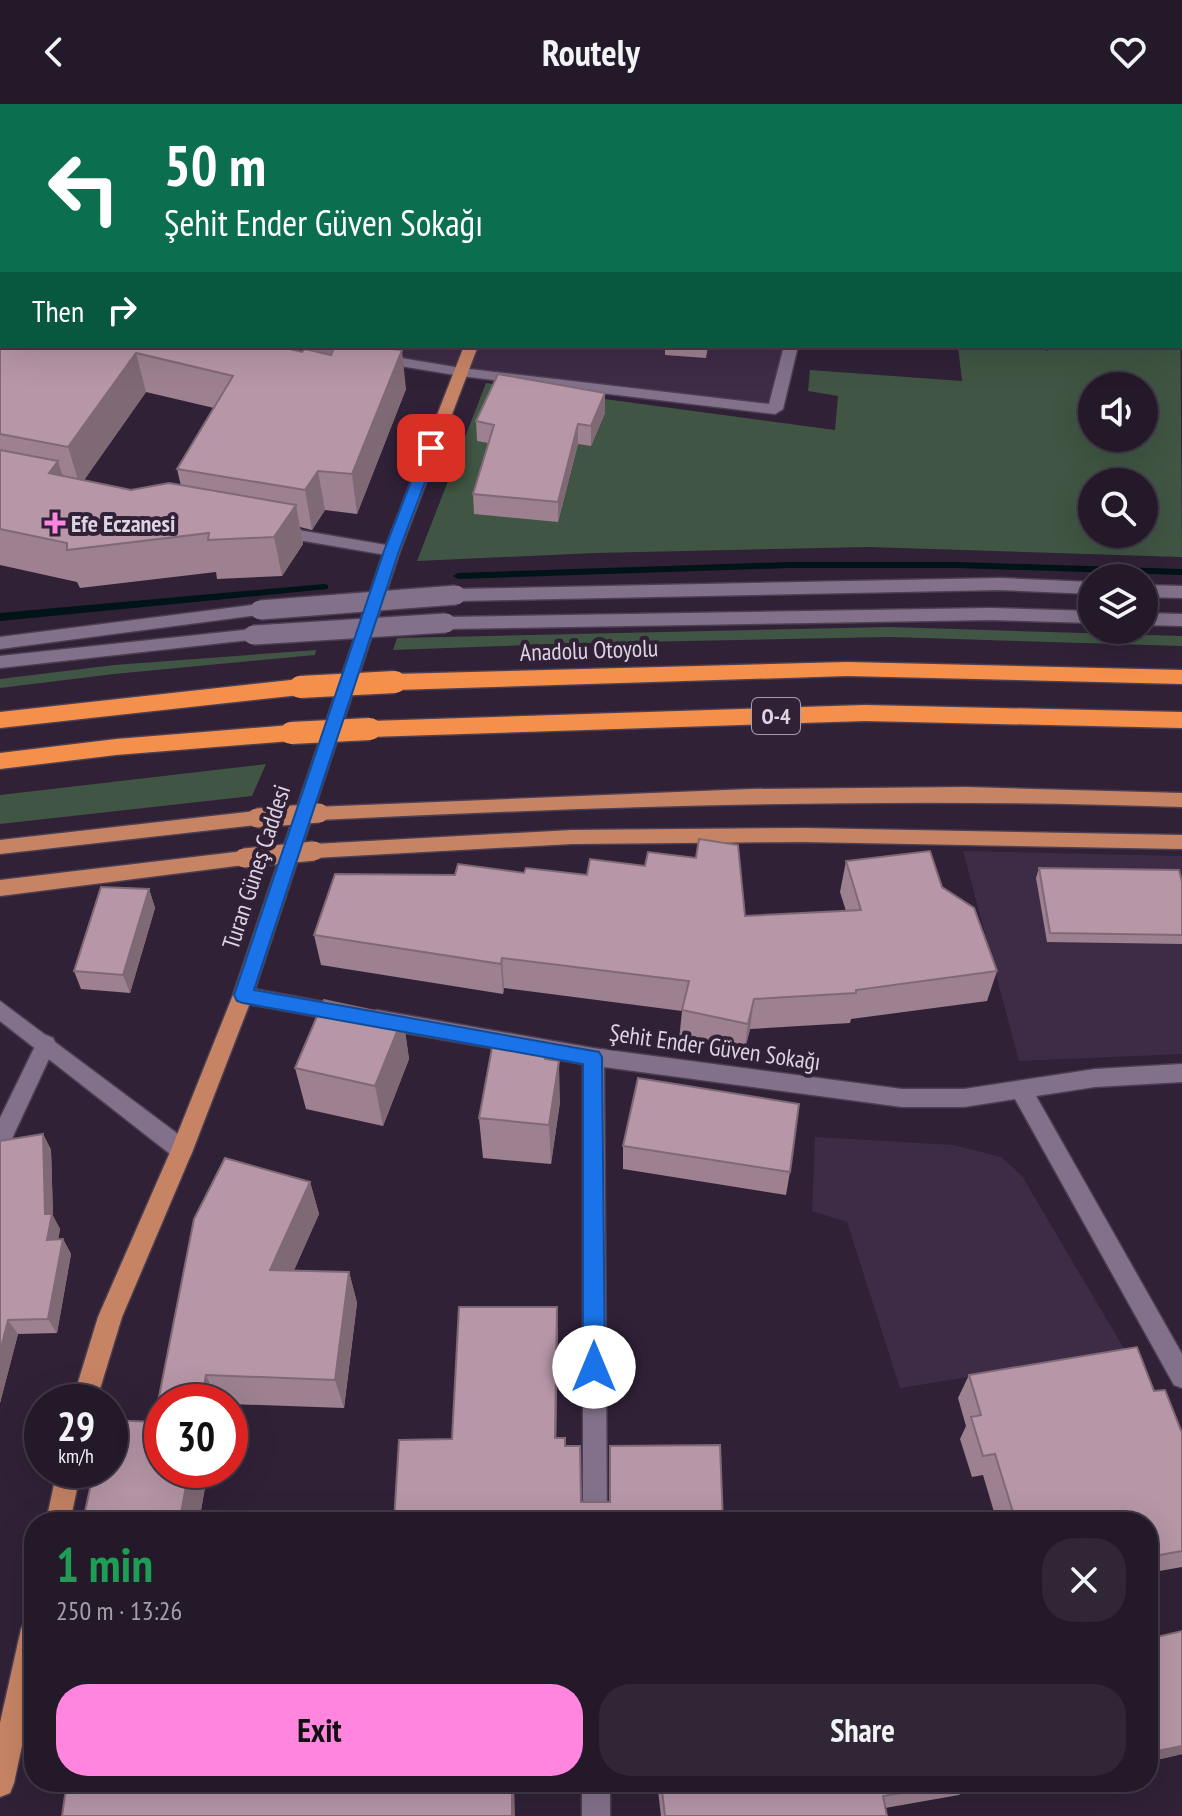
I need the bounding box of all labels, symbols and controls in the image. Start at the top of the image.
text: Routely [542,29,640,76]
icon: back [32,30,76,74]
icon: heart [1106,30,1150,74]
text: 50 m [164,129,266,201]
icon: left [32,136,136,240]
text: Şehit Ender Güven Sokağı [164,199,483,246]
icon: right [100,288,144,332]
text: Then [32,291,84,330]
map controls [1078,372,1158,644]
button: sound [1078,372,1158,452]
pin [397,414,465,482]
icon: arrive [409,426,453,470]
button: search [1078,468,1158,548]
place label: Efe Eczanesi [71,508,175,539]
marker: Efe Eczanesi [46,514,64,532]
button: layers [1078,564,1158,644]
street label: Anadolu Otoyolu [519,632,659,668]
road number: O-4 [752,698,800,734]
street label: Turan Güneş Caddesi [215,781,297,953]
street label: Şehit Ender Güven Sokağı [608,1017,822,1077]
position arrow [552,1325,636,1409]
speed limit sign: 30 [144,1384,248,1488]
text: 29 [57,1400,95,1452]
text: km/h [58,1443,94,1469]
text: 1 min [56,1533,153,1595]
button: close [1042,1538,1126,1622]
text: 250 m · 13:26 [56,1594,182,1627]
button: Exit [56,1684,583,1776]
button: Share [599,1684,1126,1776]

